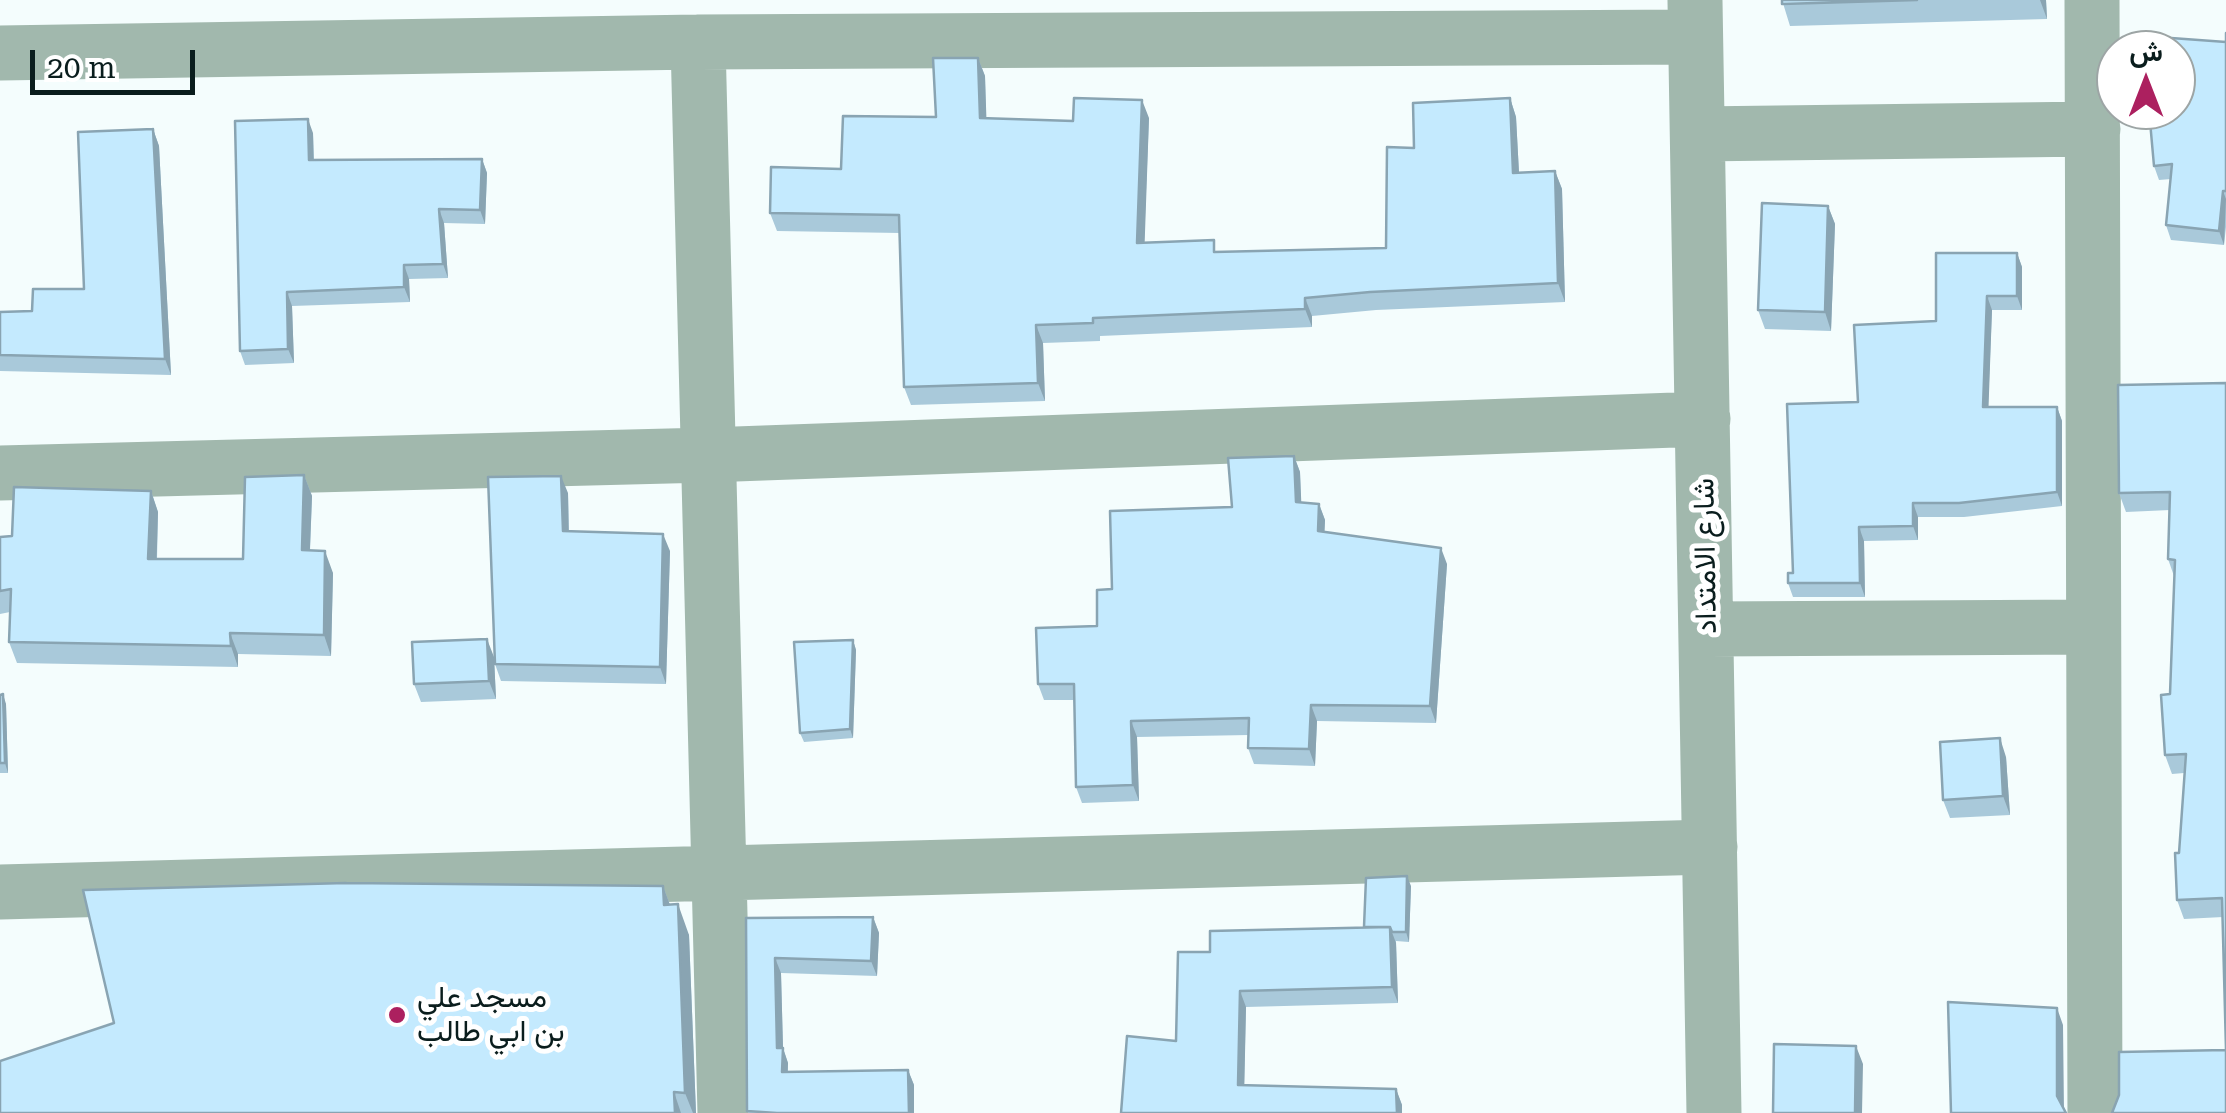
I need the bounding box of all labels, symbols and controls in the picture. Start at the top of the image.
scale bar [35,30,200,92]
north arrow [2096,30,2196,130]
text: ش [2129,35,2163,68]
text: 20 m [47,50,116,85]
street label: شارع الامتداد [1687,478,1725,634]
place label: مسجد علي بن ابي طالب [417,980,565,1050]
marker: مسجد علي بن ابي طالب [386,1004,408,1026]

